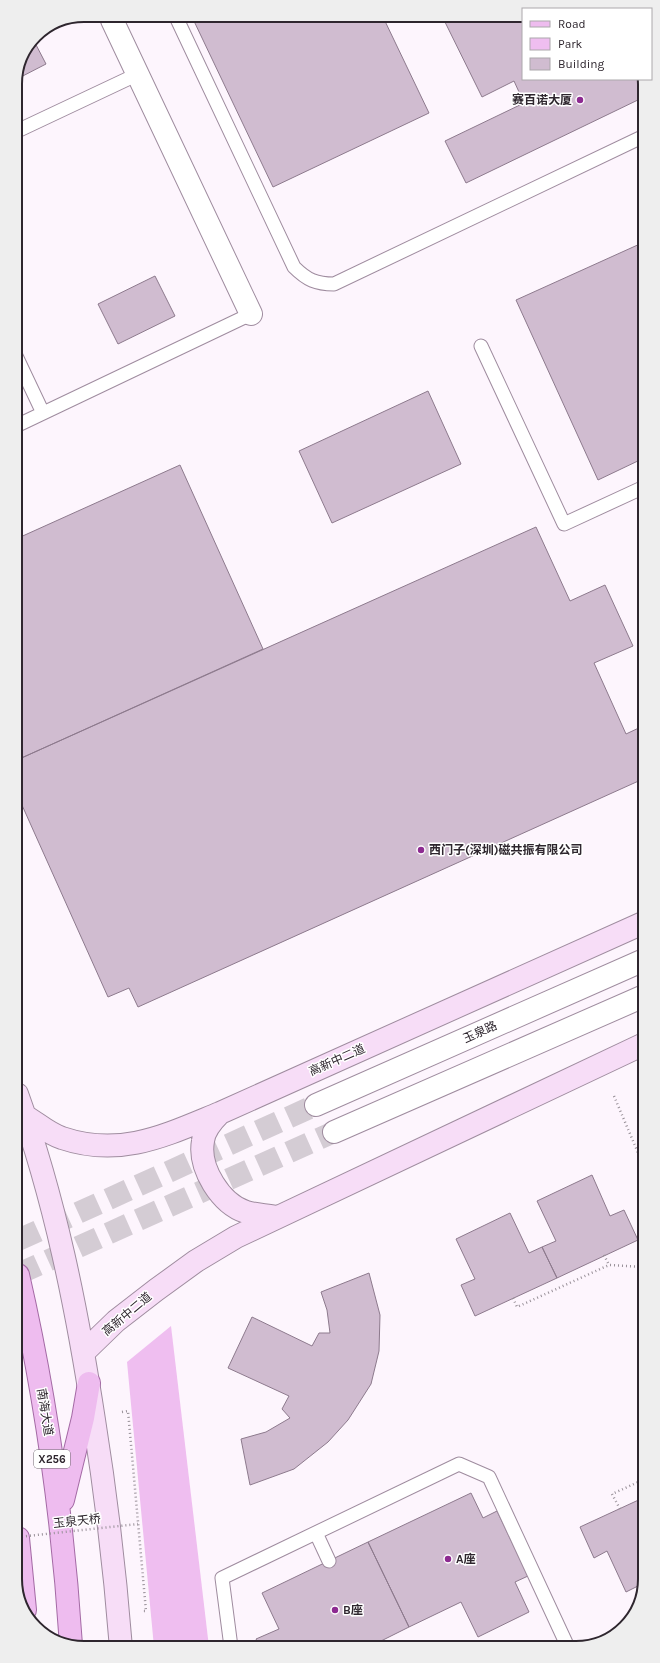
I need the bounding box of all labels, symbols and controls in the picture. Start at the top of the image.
legend [522,8,652,80]
text: Road [558,17,586,31]
text: Park [558,37,583,51]
text: Building [558,57,605,71]
place label: 赛百诺大厦 [512,93,572,107]
marker: 赛百诺大厦 [575,95,585,105]
place label: 西门子(深圳)磁共振有限公司 [429,843,583,857]
marker: 西门子(深圳)磁共振有限公司 [416,845,426,855]
street label: 玉泉路 [461,1018,499,1046]
street label: 高新中二道 [307,1041,367,1079]
street label: 高新中二道 [100,1289,154,1339]
street label: 南海大道 [34,1387,56,1437]
road number: X256 [34,1450,70,1468]
street label: 玉泉天桥 [52,1512,102,1530]
place label: A座 [456,1552,476,1566]
marker: A座 [443,1554,453,1564]
place label: B座 [343,1603,363,1617]
marker: B座 [330,1605,340,1615]

